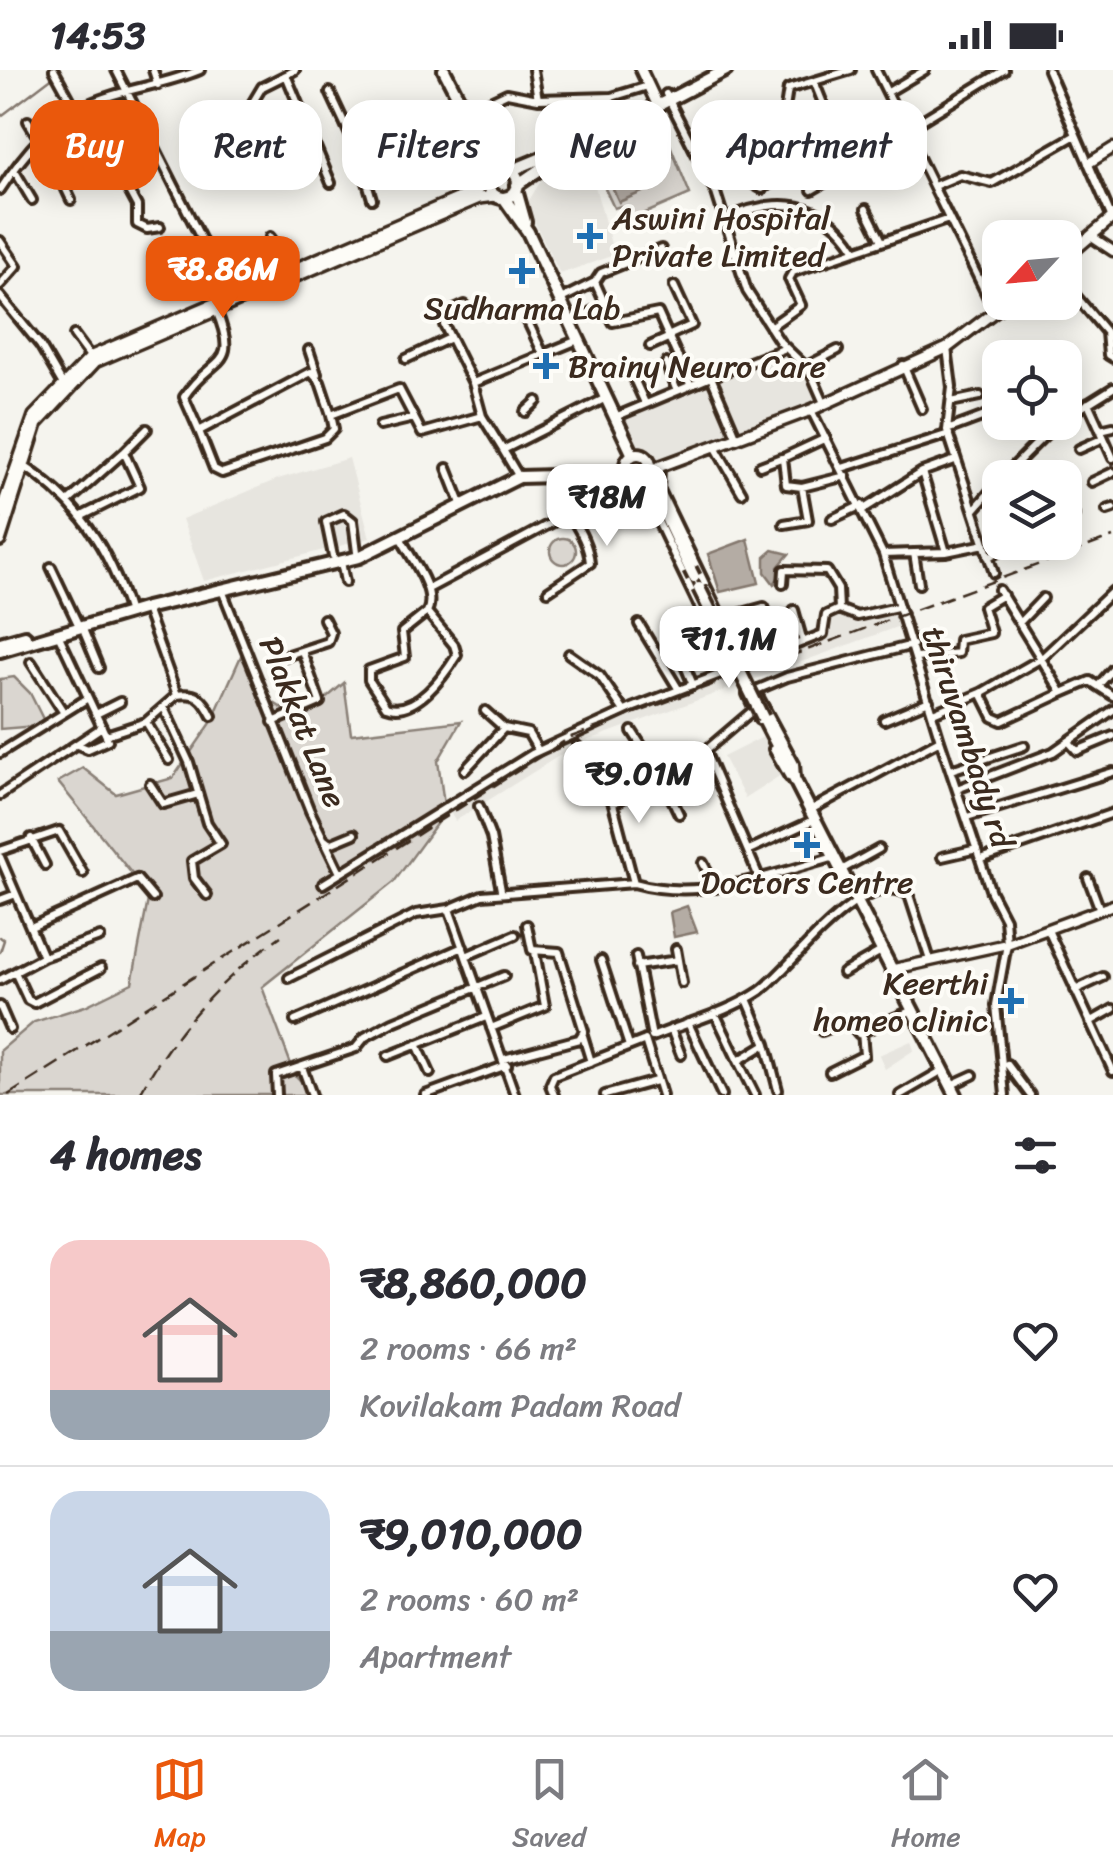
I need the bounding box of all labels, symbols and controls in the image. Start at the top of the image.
text: 14:53 [50,2,146,69]
chip: Buy [30,100,159,190]
chip: Rent [179,100,322,190]
chip: Filters [342,100,515,190]
chip: New [535,100,671,190]
chip: Apartment [691,100,927,190]
place label: Aswini Hospital Private Limited [611,190,831,284]
north arrow [982,220,1082,320]
map controls [982,220,1082,560]
marker: Aswini Hospital Private Limited [577,223,603,249]
pin: ₹8.86M [142,236,304,321]
text: ₹8.86M [168,240,278,297]
marker: Sudharma Lab [509,258,535,284]
place label: Sudharma Lab [424,280,620,337]
place label: Brainy Neuro Care [568,338,826,395]
button: locate [982,340,1082,440]
marker: Brainy Neuro Care [533,353,559,379]
button: layers [982,460,1082,560]
pin: ₹18M [548,464,666,549]
text: ₹18M [568,468,646,525]
pin: ₹11.1M [648,606,810,691]
text: ₹11.1M [682,610,776,667]
street label: thiruvambady rd [905,619,1031,858]
street label: Plakkat Lane [242,627,363,817]
pin: ₹9.01M [558,741,720,826]
text: ₹9.01M [585,745,693,802]
marker: Doctors Centre [794,832,820,858]
place label: Doctors Centre [701,854,913,911]
place label: Keerthi homeo clinic [813,955,989,1049]
marker: Keerthi homeo clinic [998,988,1024,1014]
text: 4 homes [50,1118,202,1192]
icon: filters [1008,1128,1063,1183]
text: ₹8,860,000 [360,1246,587,1320]
icon: home [130,1280,250,1400]
icon: heart [1008,1313,1063,1368]
text: 2 rooms · 66 m² [360,1320,577,1377]
text: Kovilakam Padam Road [360,1377,680,1434]
text: ₹9,010,000 [360,1497,583,1571]
icon: home [130,1531,250,1651]
icon: heart [1008,1564,1063,1619]
text: 2 rooms · 60 m² [360,1571,579,1628]
text: Apartment [360,1628,511,1685]
tab: Map [152,1752,207,1861]
tab: Saved [512,1752,586,1861]
tab: Home [891,1752,961,1861]

